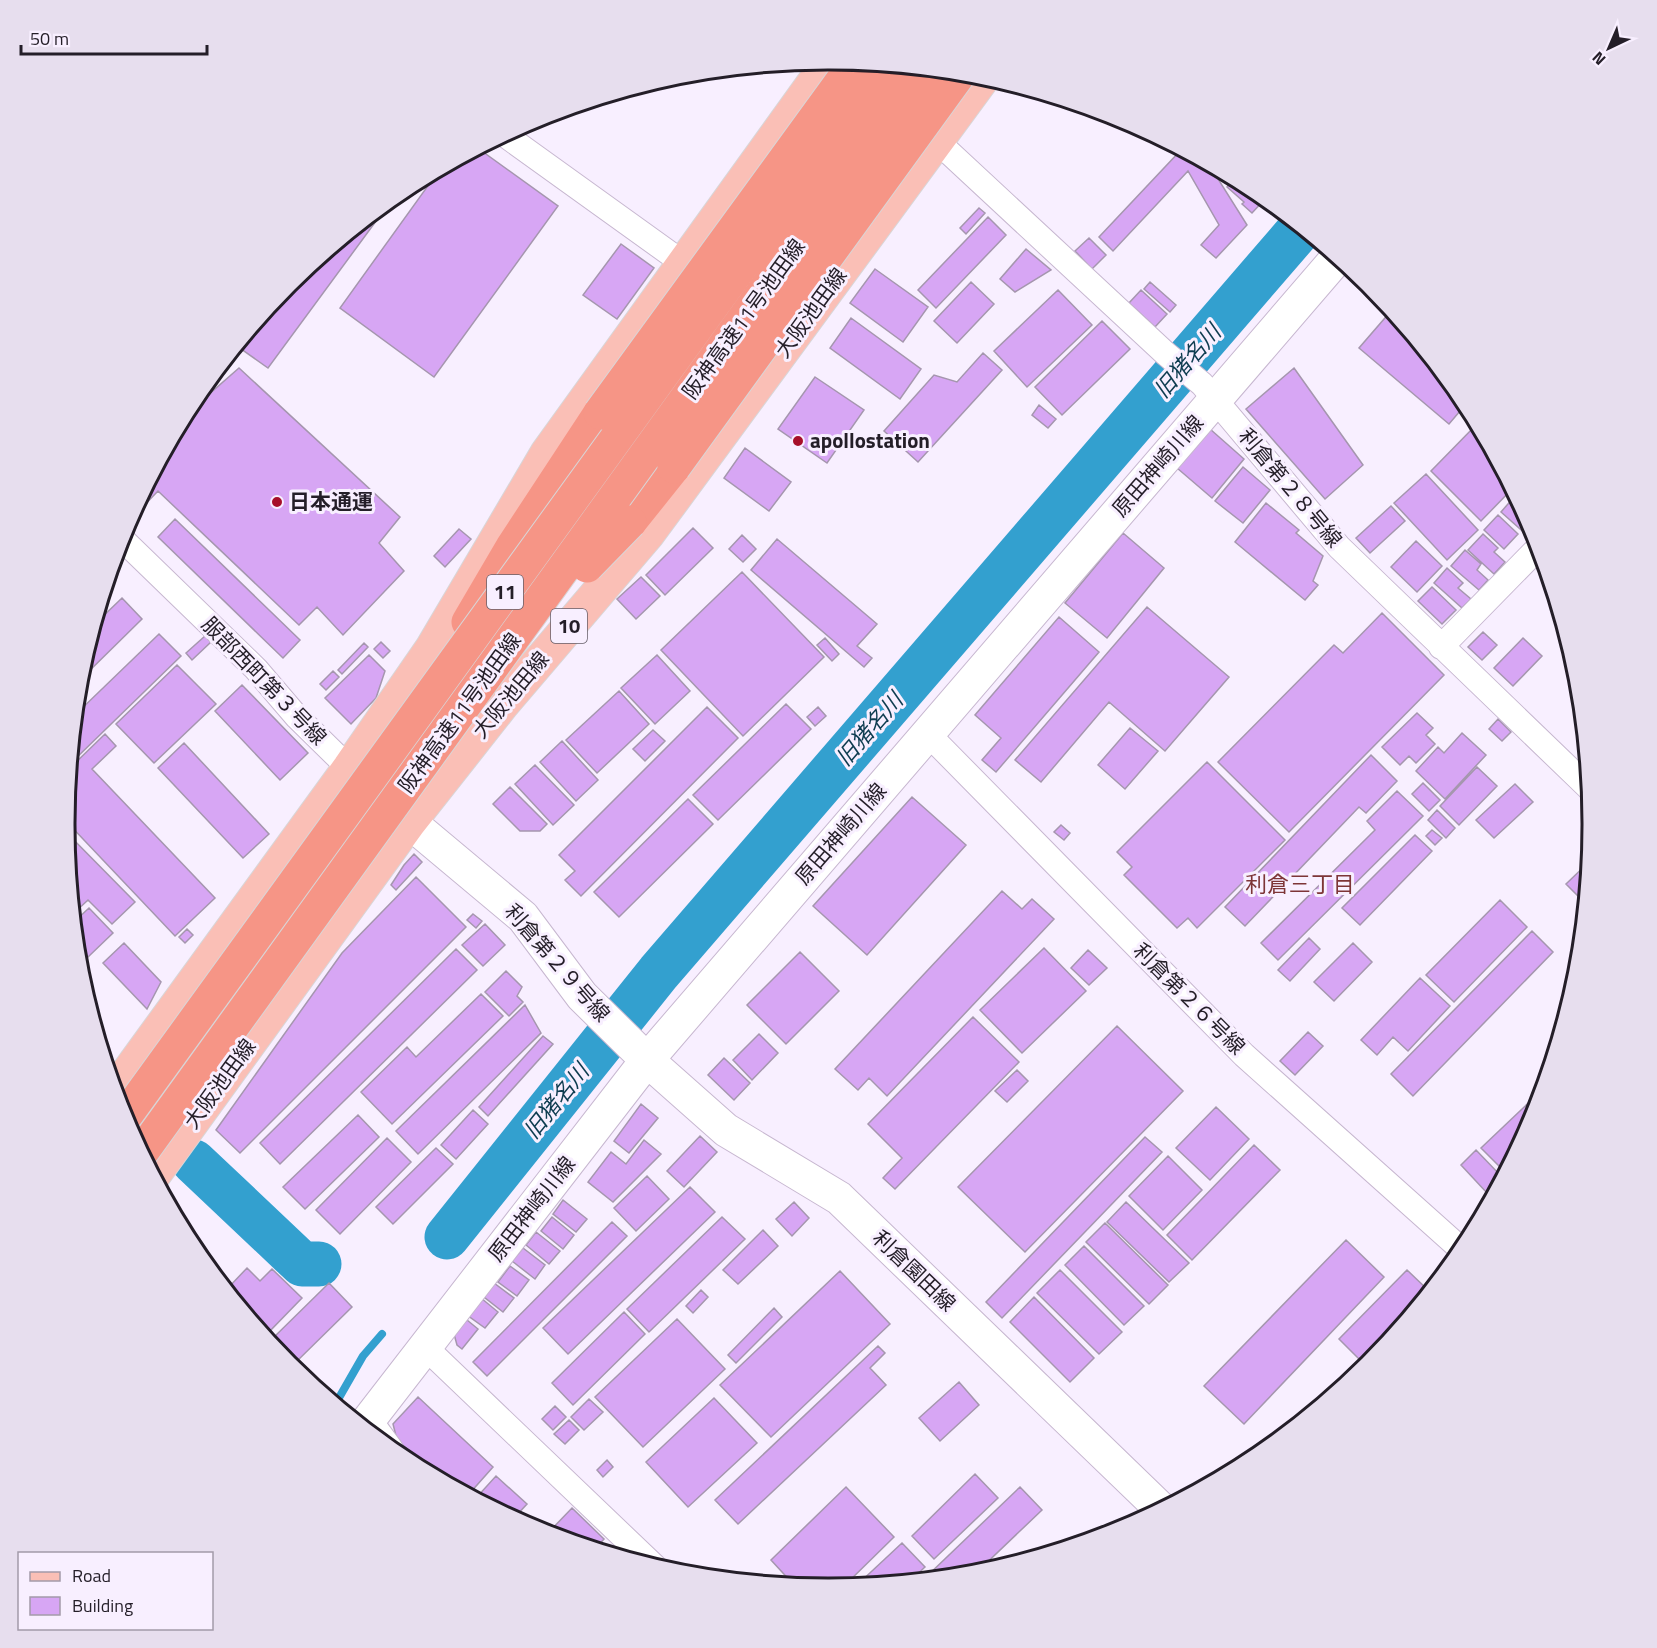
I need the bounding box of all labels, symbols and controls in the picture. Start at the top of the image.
scale bar [21,18,207,56]
north arrow [1579,18,1639,78]
text: 50 m [30,25,69,52]
text: N [1586,46,1611,71]
street label: 阪神高速11号池田線 [674,232,812,405]
street label: 大阪池田線 [766,261,854,364]
water label: 旧猪名川 [1145,315,1230,405]
street label: 原田神崎川線 [1104,407,1211,523]
street label: 利倉第２８号線 [1231,421,1350,554]
place label: apollostation [810,424,930,456]
marker: apollostation [791,434,805,448]
place label: 日本通運 [289,485,373,517]
marker: 日本通運 [270,495,284,509]
road number: 11 [487,575,523,609]
street label: 服部西町第３号線 [195,609,335,752]
road number: 10 [551,609,587,643]
street label: 阪神高速11号池田線 [390,626,528,799]
street label: 大阪池田線 [464,644,556,745]
water label: 旧猪名川 [827,683,912,773]
street label: 原田神崎川線 [787,775,894,891]
district label: 利倉三丁目 [1245,867,1355,901]
street label: 利倉第２９号線 [497,896,618,1028]
street label: 利倉第２６号線 [1126,935,1253,1062]
street label: 大阪池田線 [175,1032,263,1135]
water label: 旧猪名川 [515,1055,598,1146]
street label: 原田神崎川線 [480,1149,583,1268]
street label: 利倉園田線 [866,1222,964,1318]
legend [18,1552,213,1630]
text: Road [72,1562,111,1589]
text: Building [72,1592,133,1619]

